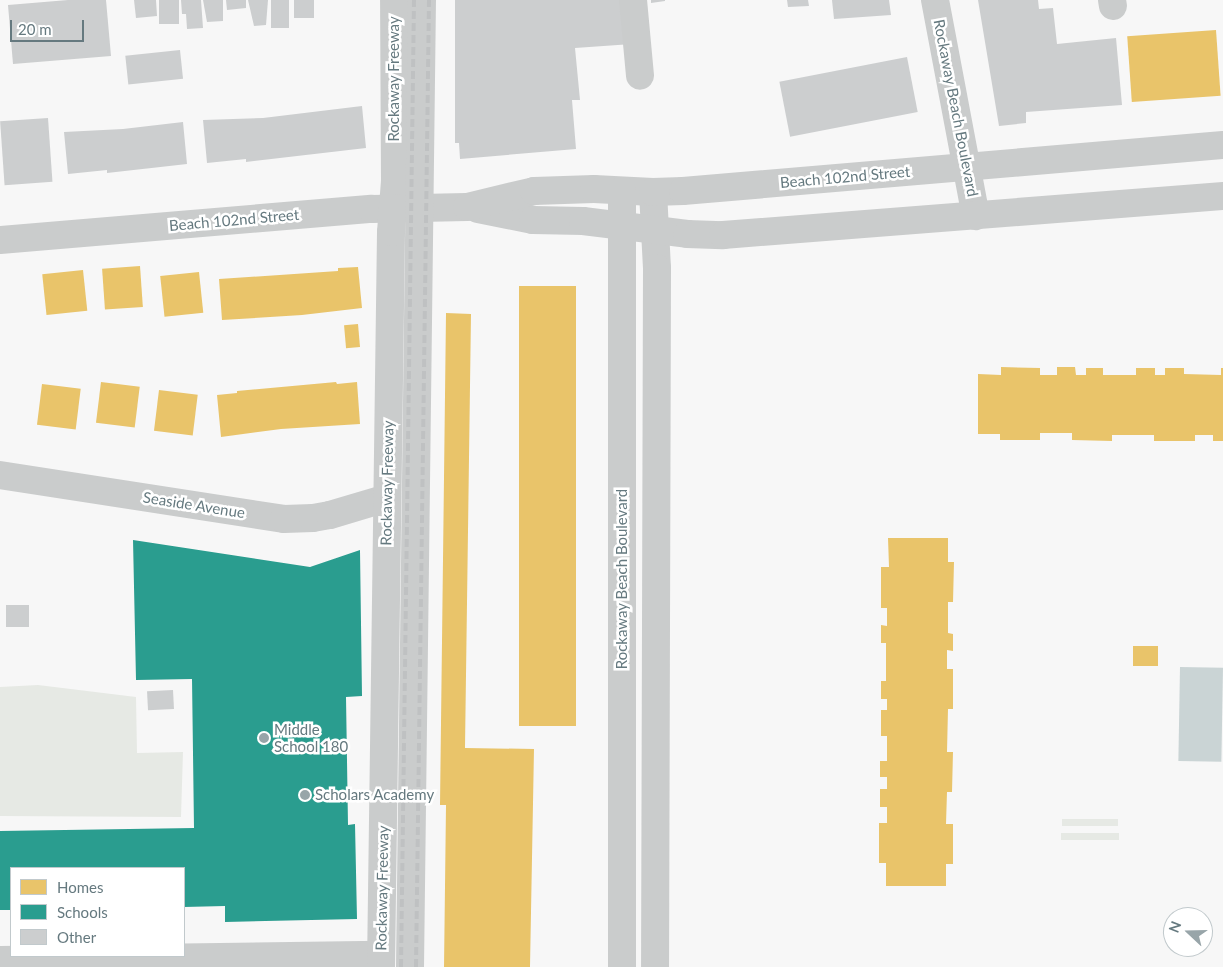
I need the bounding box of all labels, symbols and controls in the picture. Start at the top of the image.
scale bar [12,10,86,42]
street label: Rockaway Freeway [385,16,403,142]
street label: Rockaway Beach Boulevard [930,18,982,198]
text: 20 m [18,20,52,38]
street label: Beach 102nd Street [779,162,911,192]
street label: Beach 102nd Street [168,205,300,235]
street label: Rockaway Freeway [377,420,397,546]
street label: Seaside Avenue [142,488,246,522]
street label: Rockaway Beach Boulevard [613,489,631,669]
place label: Middle School 180 [274,720,348,755]
marker: Middle School 180 [258,732,270,744]
place label: Scholars Academy [315,786,435,804]
marker: Scholars Academy [299,789,311,801]
street label: Rockaway Freeway [372,825,392,951]
legend [10,867,185,957]
text: Homes [57,878,103,896]
text: Schools [57,903,108,921]
north arrow [1163,907,1213,957]
text: N [1165,919,1184,935]
text: Other [57,928,96,946]

